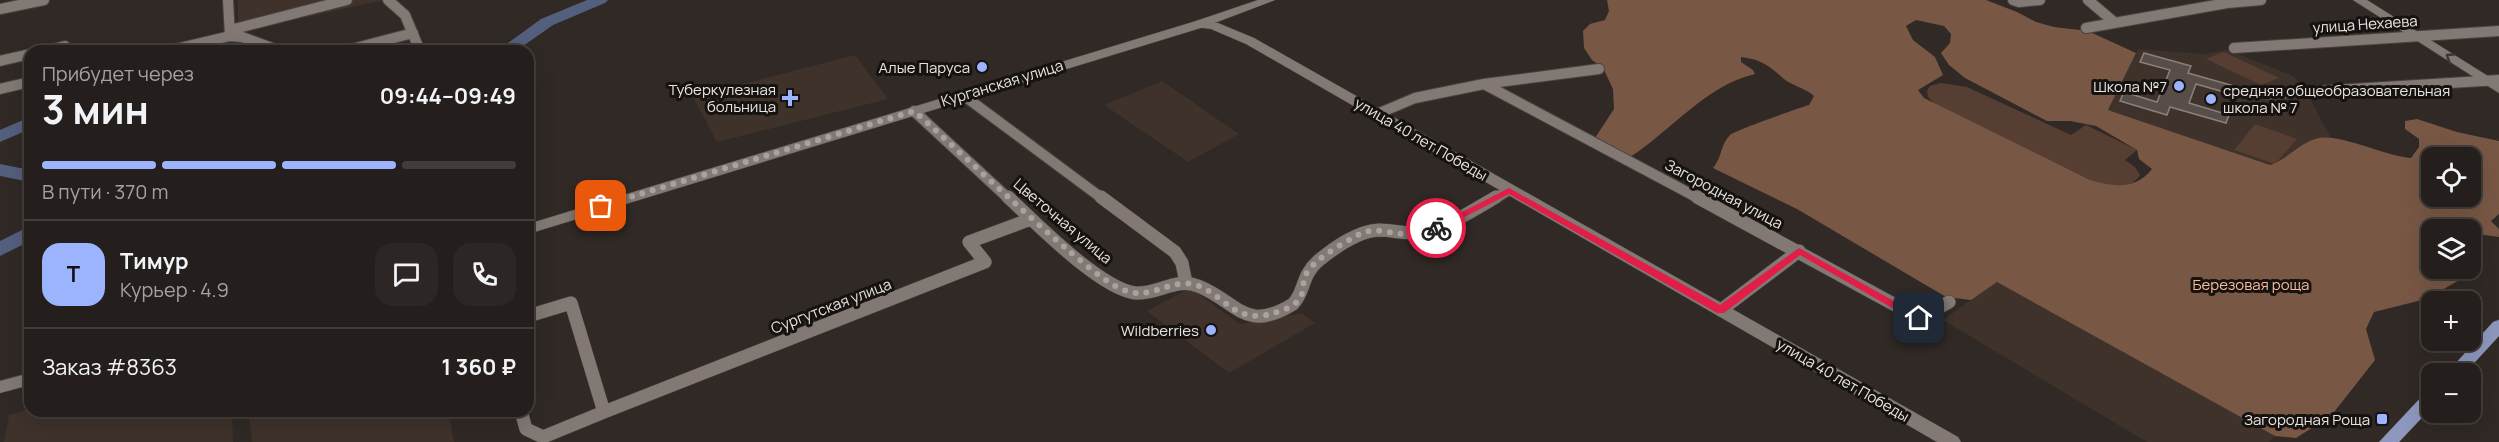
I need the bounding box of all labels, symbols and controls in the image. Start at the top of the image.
street label: улица Нехаева [2312,10,2418,38]
one-way arrow [2446,53,2456,65]
street label: Курганская улица [938,54,1066,112]
place label: Алые Паруса [879,57,970,78]
text: Прибудет через [42,60,194,87]
marker: Алые Паруса [975,60,989,74]
place label: Школа №7 [2093,76,2167,97]
place label: Туберкулезная больница [669,79,776,117]
marker: Школа №7 [2172,79,2186,93]
place label: средняя общеобразовательная школа № 7 [2223,80,2450,118]
text: 09:44–09:49 [380,81,516,111]
text: 3 мин [42,82,149,136]
marker: Туберкулезная больница [781,89,799,107]
street label: улица 40 лет Победы [1351,92,1491,186]
marker: средняя общеобразовательная школа № 7 [2204,92,2218,106]
map controls [2421,147,2481,423]
button: locate [2421,147,2481,207]
street label: Загородная улица [1661,154,1787,234]
street label: Цветочная улица [1009,173,1117,269]
text: В пути · 370 m [42,178,169,205]
pin [575,180,626,231]
icon: bag [584,189,617,222]
courier [1406,198,1466,258]
icon: bike [1420,212,1453,245]
button: layers [2421,219,2481,279]
button: chat [375,243,438,306]
button: phone [453,243,516,306]
text: Тимур [120,246,189,276]
text: Т [67,259,80,289]
street label: Сургутская улица [768,273,894,339]
park label: Березовая роща [2193,274,2309,295]
text: Курьер · 4.9 [120,276,229,303]
button: + [2421,291,2481,351]
pin [1893,292,1944,343]
icon: home [1902,301,1935,334]
place label: Wildberries [1121,320,1199,341]
marker: Wildberries [1204,323,1218,337]
street label: улица 40 лет Победы [1773,333,1913,427]
text: Заказ #8363 [42,352,177,382]
text: 1 360 ₽ [442,352,516,382]
button: − [2421,363,2481,423]
place label: Загородная Роща [2244,409,2370,430]
marker: Загородная Роща [2375,412,2389,426]

